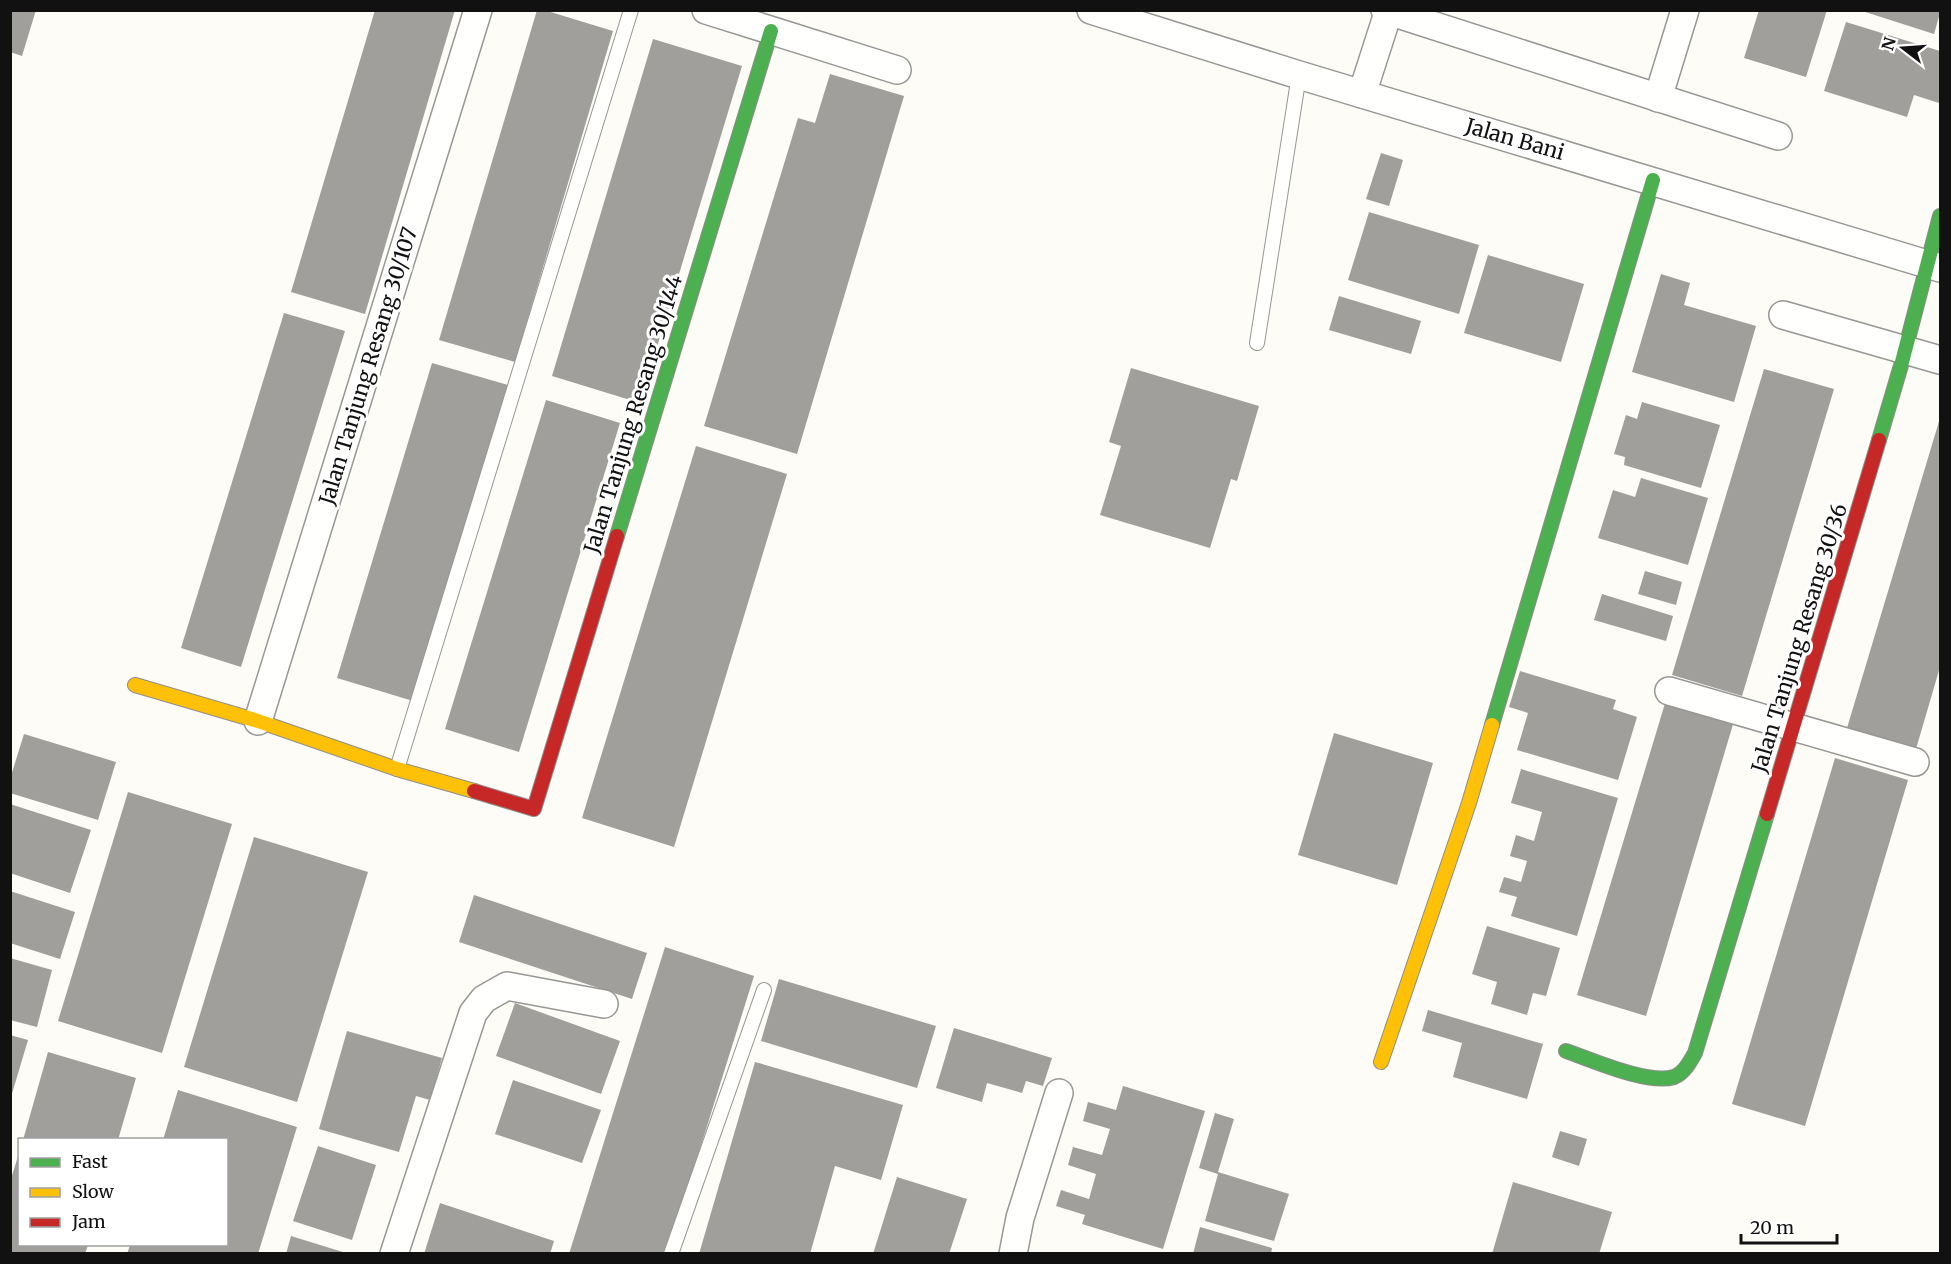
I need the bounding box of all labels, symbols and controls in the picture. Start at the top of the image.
north arrow [1873,18,1933,78]
text: N [1877,34,1900,53]
street label: Jalan Bani [1461,112,1568,166]
street label: Jalan Tanjung Resang 30/107 [313,224,423,509]
street label: Jalan Tanjung Resang 30/144 [577,272,688,557]
street label: Jalan Tanjung Resang 30/36 [1745,500,1853,777]
legend [18,1138,228,1246]
text: Fast [72,1150,108,1173]
text: Slow [72,1180,115,1203]
scale bar [1741,1207,1837,1245]
text: Jam [71,1210,106,1233]
text: 20 m [1750,1216,1794,1239]

